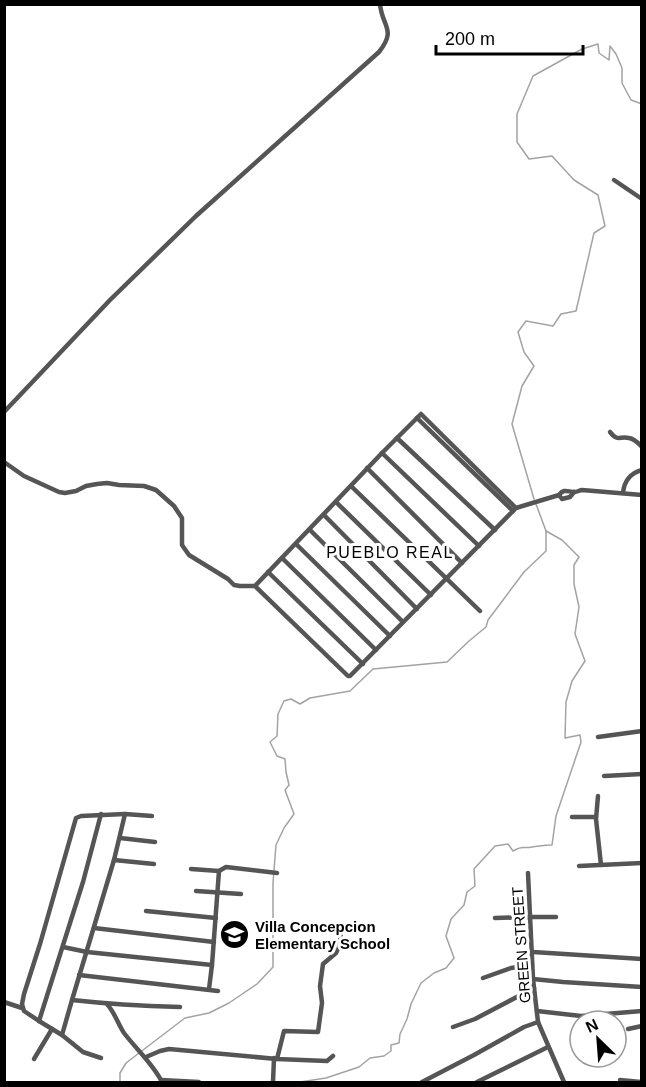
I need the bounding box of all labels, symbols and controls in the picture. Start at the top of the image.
scale bar [436,18,583,56]
text: 200 m [445,29,495,49]
district label: PUEBLO REAL [326,544,454,561]
street label: GREEN STREET [508,886,534,1004]
place label: Villa Concepcion Elementary School [255,918,390,952]
school or university icon: Villa Concepcion Elementary School [218,919,250,951]
north arrow [568,1009,628,1069]
text: N [583,1016,601,1036]

